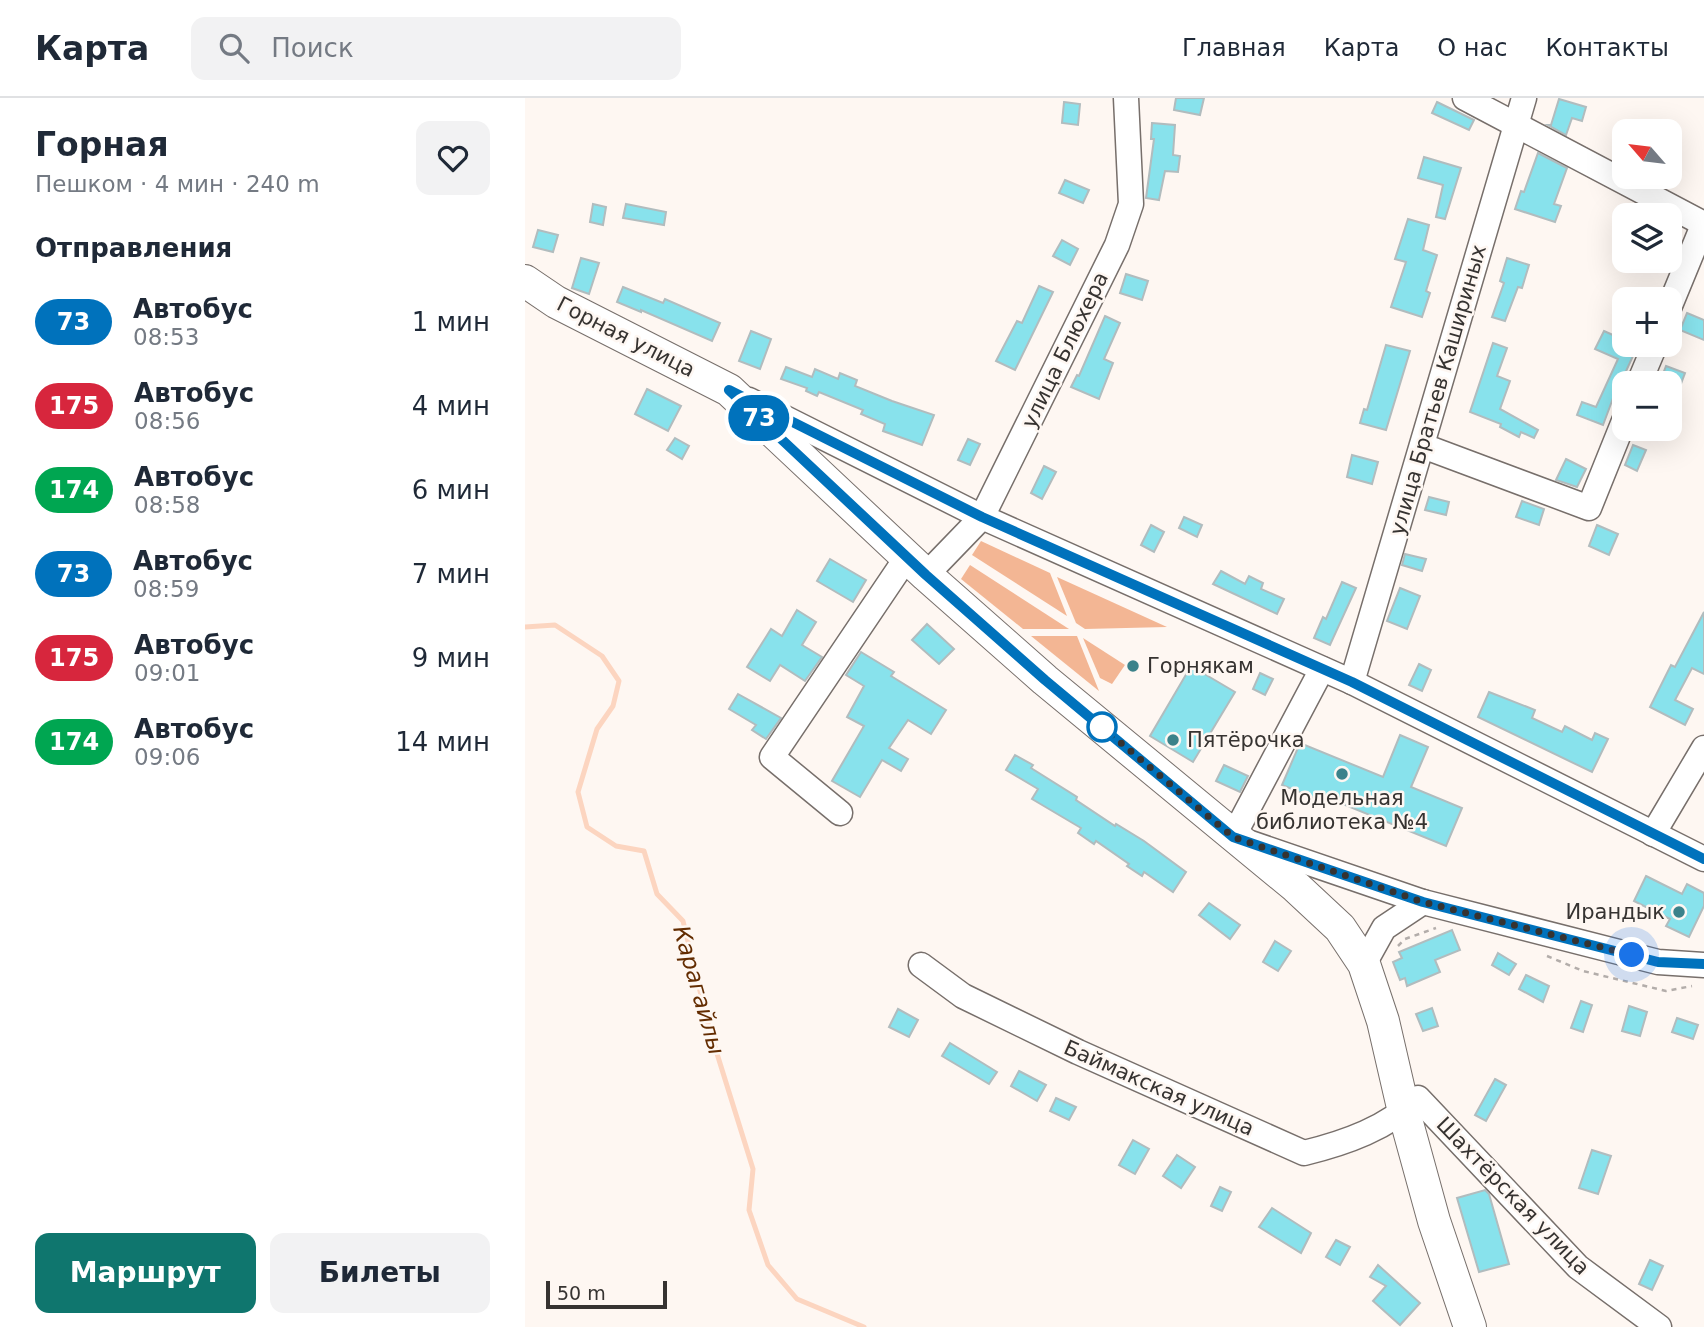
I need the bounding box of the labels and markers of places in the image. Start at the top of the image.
place label: Горнякам [1147,654,1254,678]
marker: Горнякам [1125,658,1141,674]
unlabelled marker [1087,712,1117,742]
place label: Пятёрочка [1187,728,1305,752]
marker: Пятёрочка [1165,732,1181,748]
marker: Модельная библиотека №4 [1334,766,1350,782]
place label: Модельная библиотека №4 [1256,786,1428,834]
place label: Ирандык [1566,900,1665,924]
marker: Ирандык [1671,904,1687,920]

